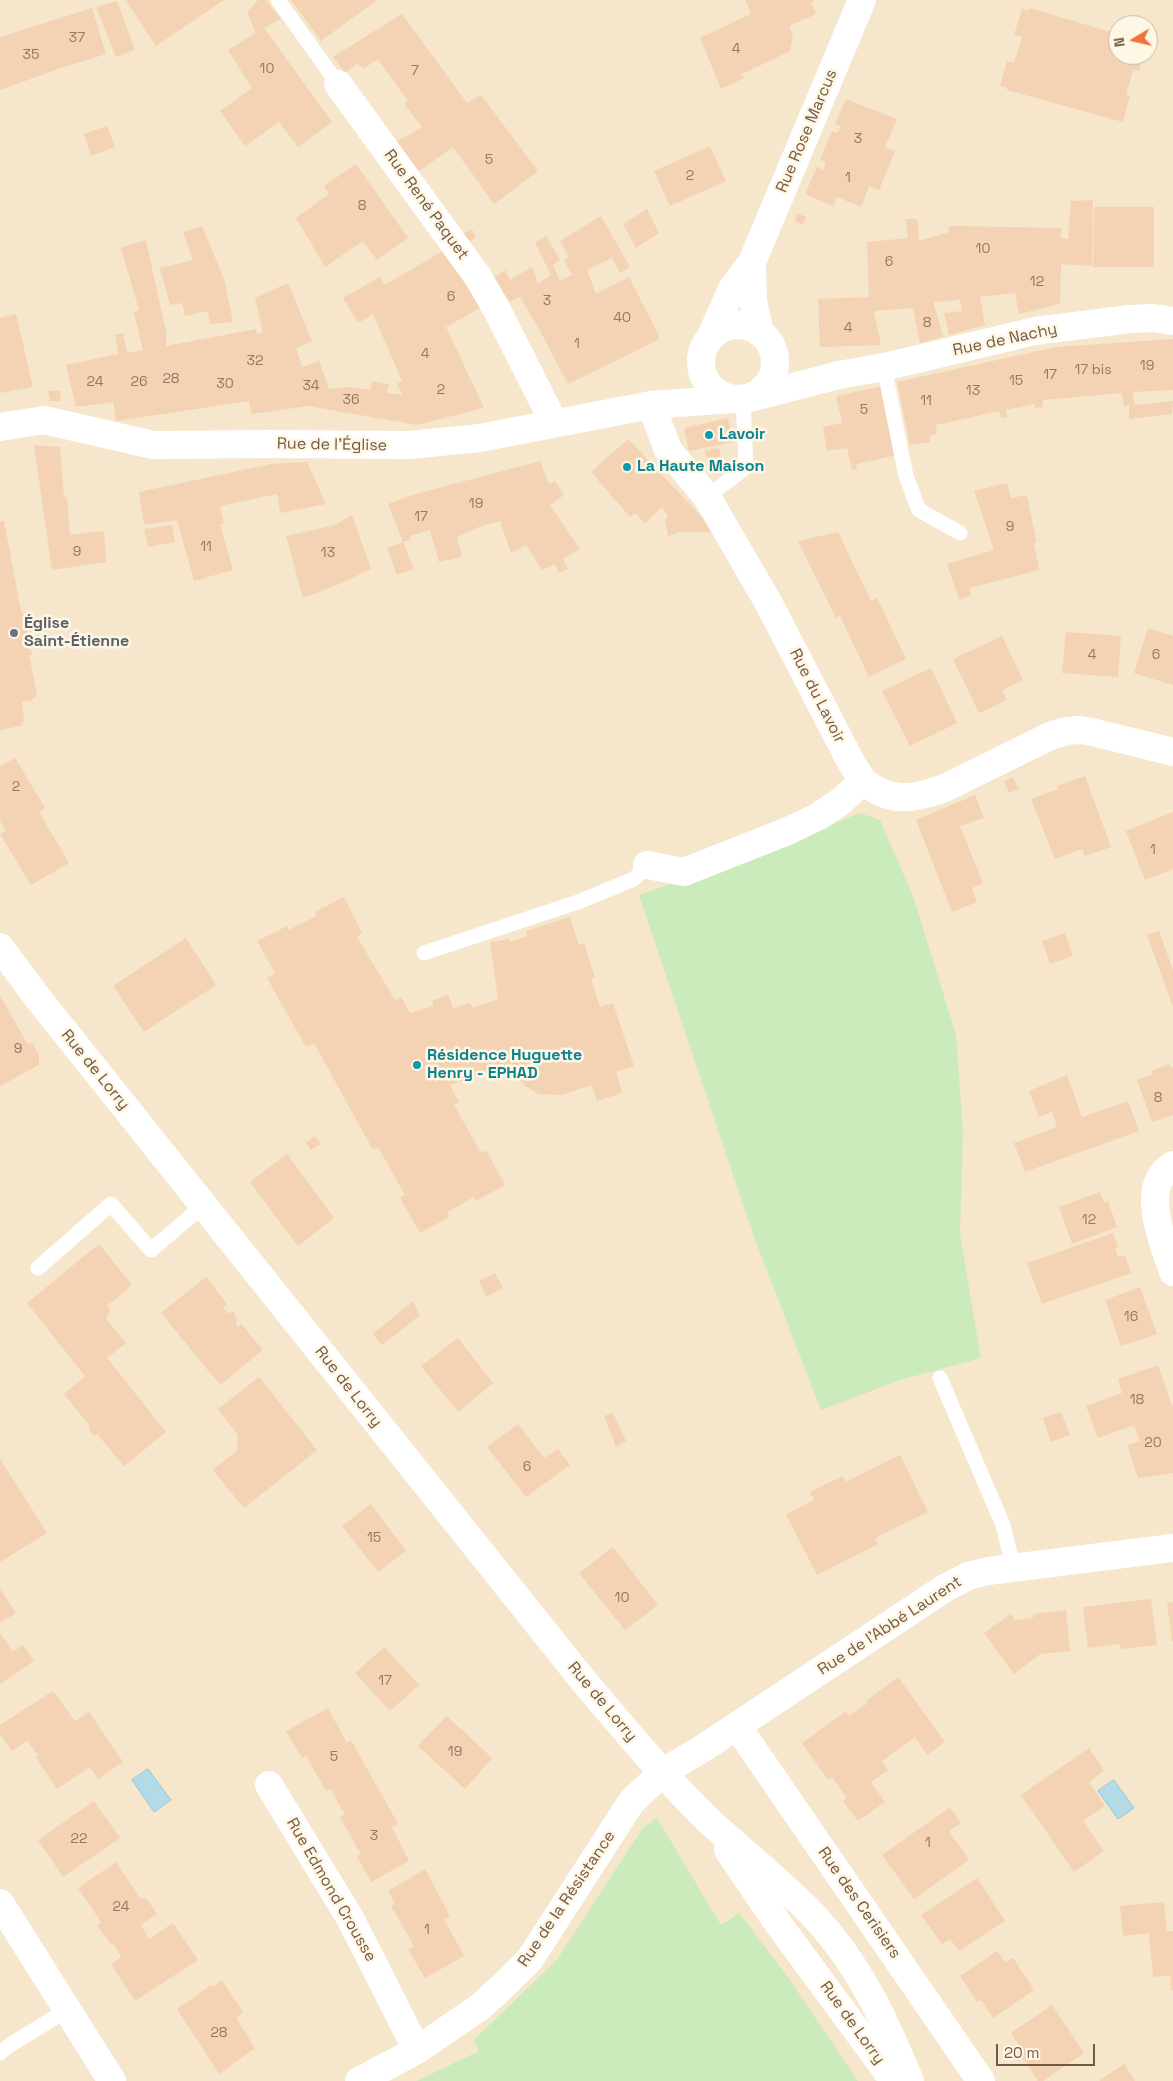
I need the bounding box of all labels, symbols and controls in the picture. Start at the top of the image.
north arrow [1108,15,1158,65]
house number: 37 [69,30,85,46]
text: N [1110,36,1129,48]
house number: 4 [732,41,740,57]
house number: 35 [23,47,39,63]
house number: 10 [260,61,274,77]
house number: 7 [411,63,419,79]
street label: Rue Rose Marcus [772,66,842,196]
house number: 3 [854,131,862,147]
street label: Rue René Paquet [380,146,472,264]
house number: 5 [485,152,493,168]
house number: 2 [686,168,694,184]
house number: 1 [845,170,851,186]
house number: 8 [358,198,366,214]
house number: 10 [976,241,990,257]
house number: 6 [885,254,893,270]
house number: 12 [1030,274,1044,290]
house number: 6 [447,289,455,305]
house number: 3 [543,293,551,309]
house number: 40 [613,310,631,326]
house number: 8 [923,315,931,331]
house number: 4 [844,320,852,336]
street label: Rue de Nachy [951,320,1059,360]
house number: 1 [574,336,580,352]
house number: 4 [421,346,429,362]
house number: 32 [247,353,263,369]
house number: 19 [1140,358,1154,374]
house number: 17 bis [1074,362,1112,378]
house number: 17 [1043,367,1057,383]
house number: 28 [162,371,180,387]
house number: 15 [1009,373,1023,389]
house number: 24 [87,374,103,390]
house number: 26 [130,374,148,390]
house number: 30 [216,376,234,392]
house number: 34 [302,378,320,394]
house number: 2 [437,382,445,398]
house number: 13 [966,383,980,399]
house number: 36 [342,392,360,408]
house number: 11 [920,393,932,409]
house number: 5 [860,402,868,418]
place label: Lavoir [719,425,765,445]
marker: Lavoir [703,429,715,441]
street label: Rue de l'Église [277,434,387,456]
place label: La Haute Maison [637,457,764,477]
marker: La Haute Maison [621,461,633,473]
house number: 19 [469,496,483,512]
house number: 17 [414,509,428,525]
house number: 9 [1006,519,1014,535]
house number: 11 [200,539,212,555]
house number: 9 [73,544,81,560]
house number: 13 [321,545,335,561]
place label: Église Saint-Étienne [24,614,129,652]
marker: Église Saint-Étienne [8,627,20,639]
street label: Rue du Lavoir [785,646,849,746]
house number: 4 [1088,647,1096,663]
house number: 6 [1152,647,1160,663]
house number: 2 [12,779,20,795]
house number: 1 [1150,842,1156,858]
street label: Rue de Lorry [57,1026,133,1114]
house number: 9 [14,1041,22,1057]
place label: Résidence Huguette Henry - EPHAD [427,1046,582,1084]
marker: Résidence Huguette Henry - EPHAD [411,1059,423,1071]
house number: 8 [1154,1090,1162,1106]
house number: 12 [1082,1212,1096,1228]
house number: 16 [1124,1309,1138,1325]
street label: Rue de Lorry [310,1343,386,1431]
house number: 18 [1130,1392,1144,1408]
house number: 20 [1144,1435,1162,1451]
house number: 6 [523,1459,531,1475]
house number: 15 [367,1530,381,1546]
street label: Rue de l'Abbé Laurent [814,1572,966,1680]
house number: 10 [615,1590,629,1606]
street label: Rue de Lorry [563,1658,641,1746]
house number: 17 [378,1673,392,1689]
house number: 19 [448,1744,462,1760]
house number: 5 [330,1749,338,1765]
street label: Rue Edmond Crousse [282,1815,380,1965]
street label: Rue de la Résistance [514,1827,620,1971]
house number: 3 [370,1828,378,1844]
house number: 22 [71,1831,87,1847]
house number: 1 [925,1835,931,1851]
street label: Rue des Cerisiers [813,1844,905,1962]
house number: 24 [113,1899,129,1915]
house number: 1 [424,1922,430,1938]
street label: Rue de Lorry [815,1978,889,2068]
house number: 28 [210,2025,228,2041]
scale bar [998,2034,1097,2066]
text: 20 m [1004,2043,1039,2062]

